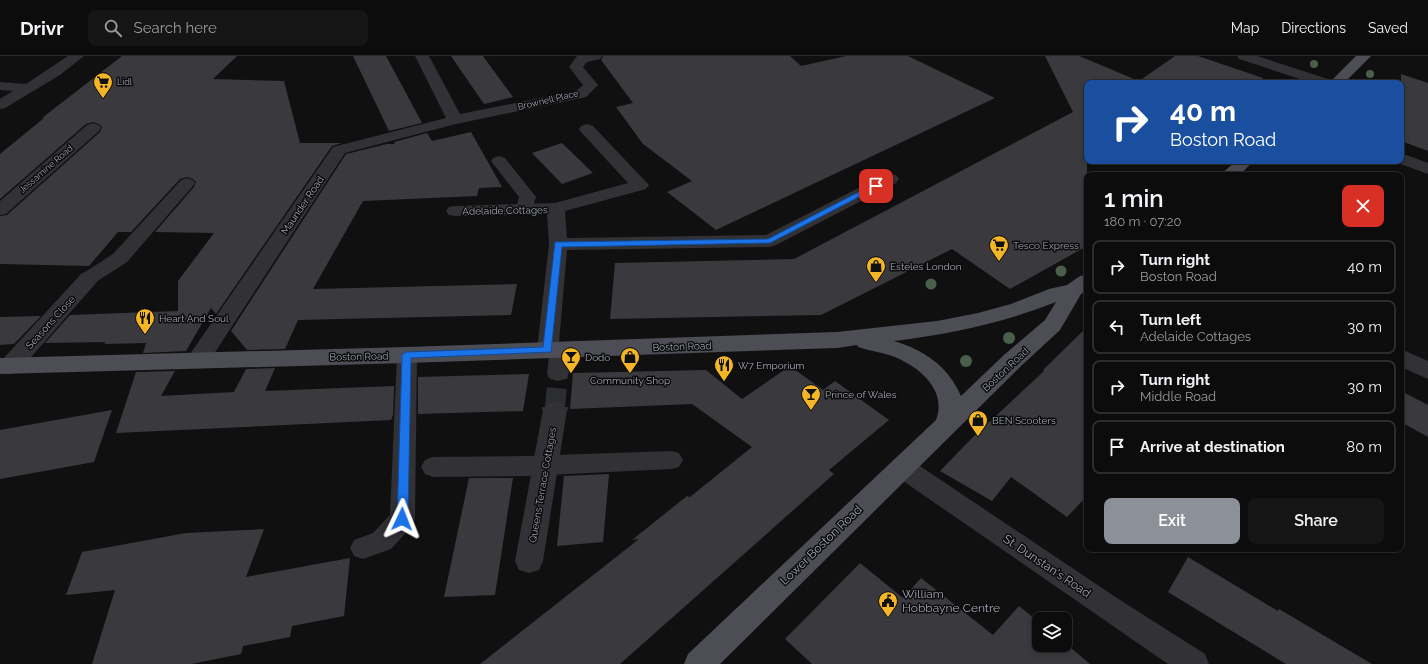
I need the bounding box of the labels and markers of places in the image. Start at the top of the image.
supermarket icon: Lidl [92,71,114,99]
place label: Lidl [117,77,133,87]
pin [859,169,893,203]
supermarket icon: Tesco Express [988,234,1010,262]
place label: Tesco Express [1013,240,1079,251]
shop icon: Esteles London [865,255,887,283]
place label: Esteles London [890,261,962,272]
restaurant icon: Heart And Soul [134,307,156,335]
place label: Heart And Soul [159,313,229,324]
bar icon: Dodo [560,346,582,374]
shop icon: Community Shop [619,346,641,374]
place label: Dodo [585,352,610,363]
restaurant icon: W7 Emporium [713,354,735,382]
place label: W7 Emporium [738,360,805,371]
place label: Community Shop [590,375,670,386]
bar icon: Prince of Wales [800,383,822,411]
place label: Prince of Wales [825,389,897,400]
shop icon: BEN Scooters [967,409,989,437]
place label: BEN Scooters [992,415,1056,426]
place label: William Hobbayne Centre [902,587,1000,615]
public building icon: William Hobbayne Centre [877,590,899,618]

